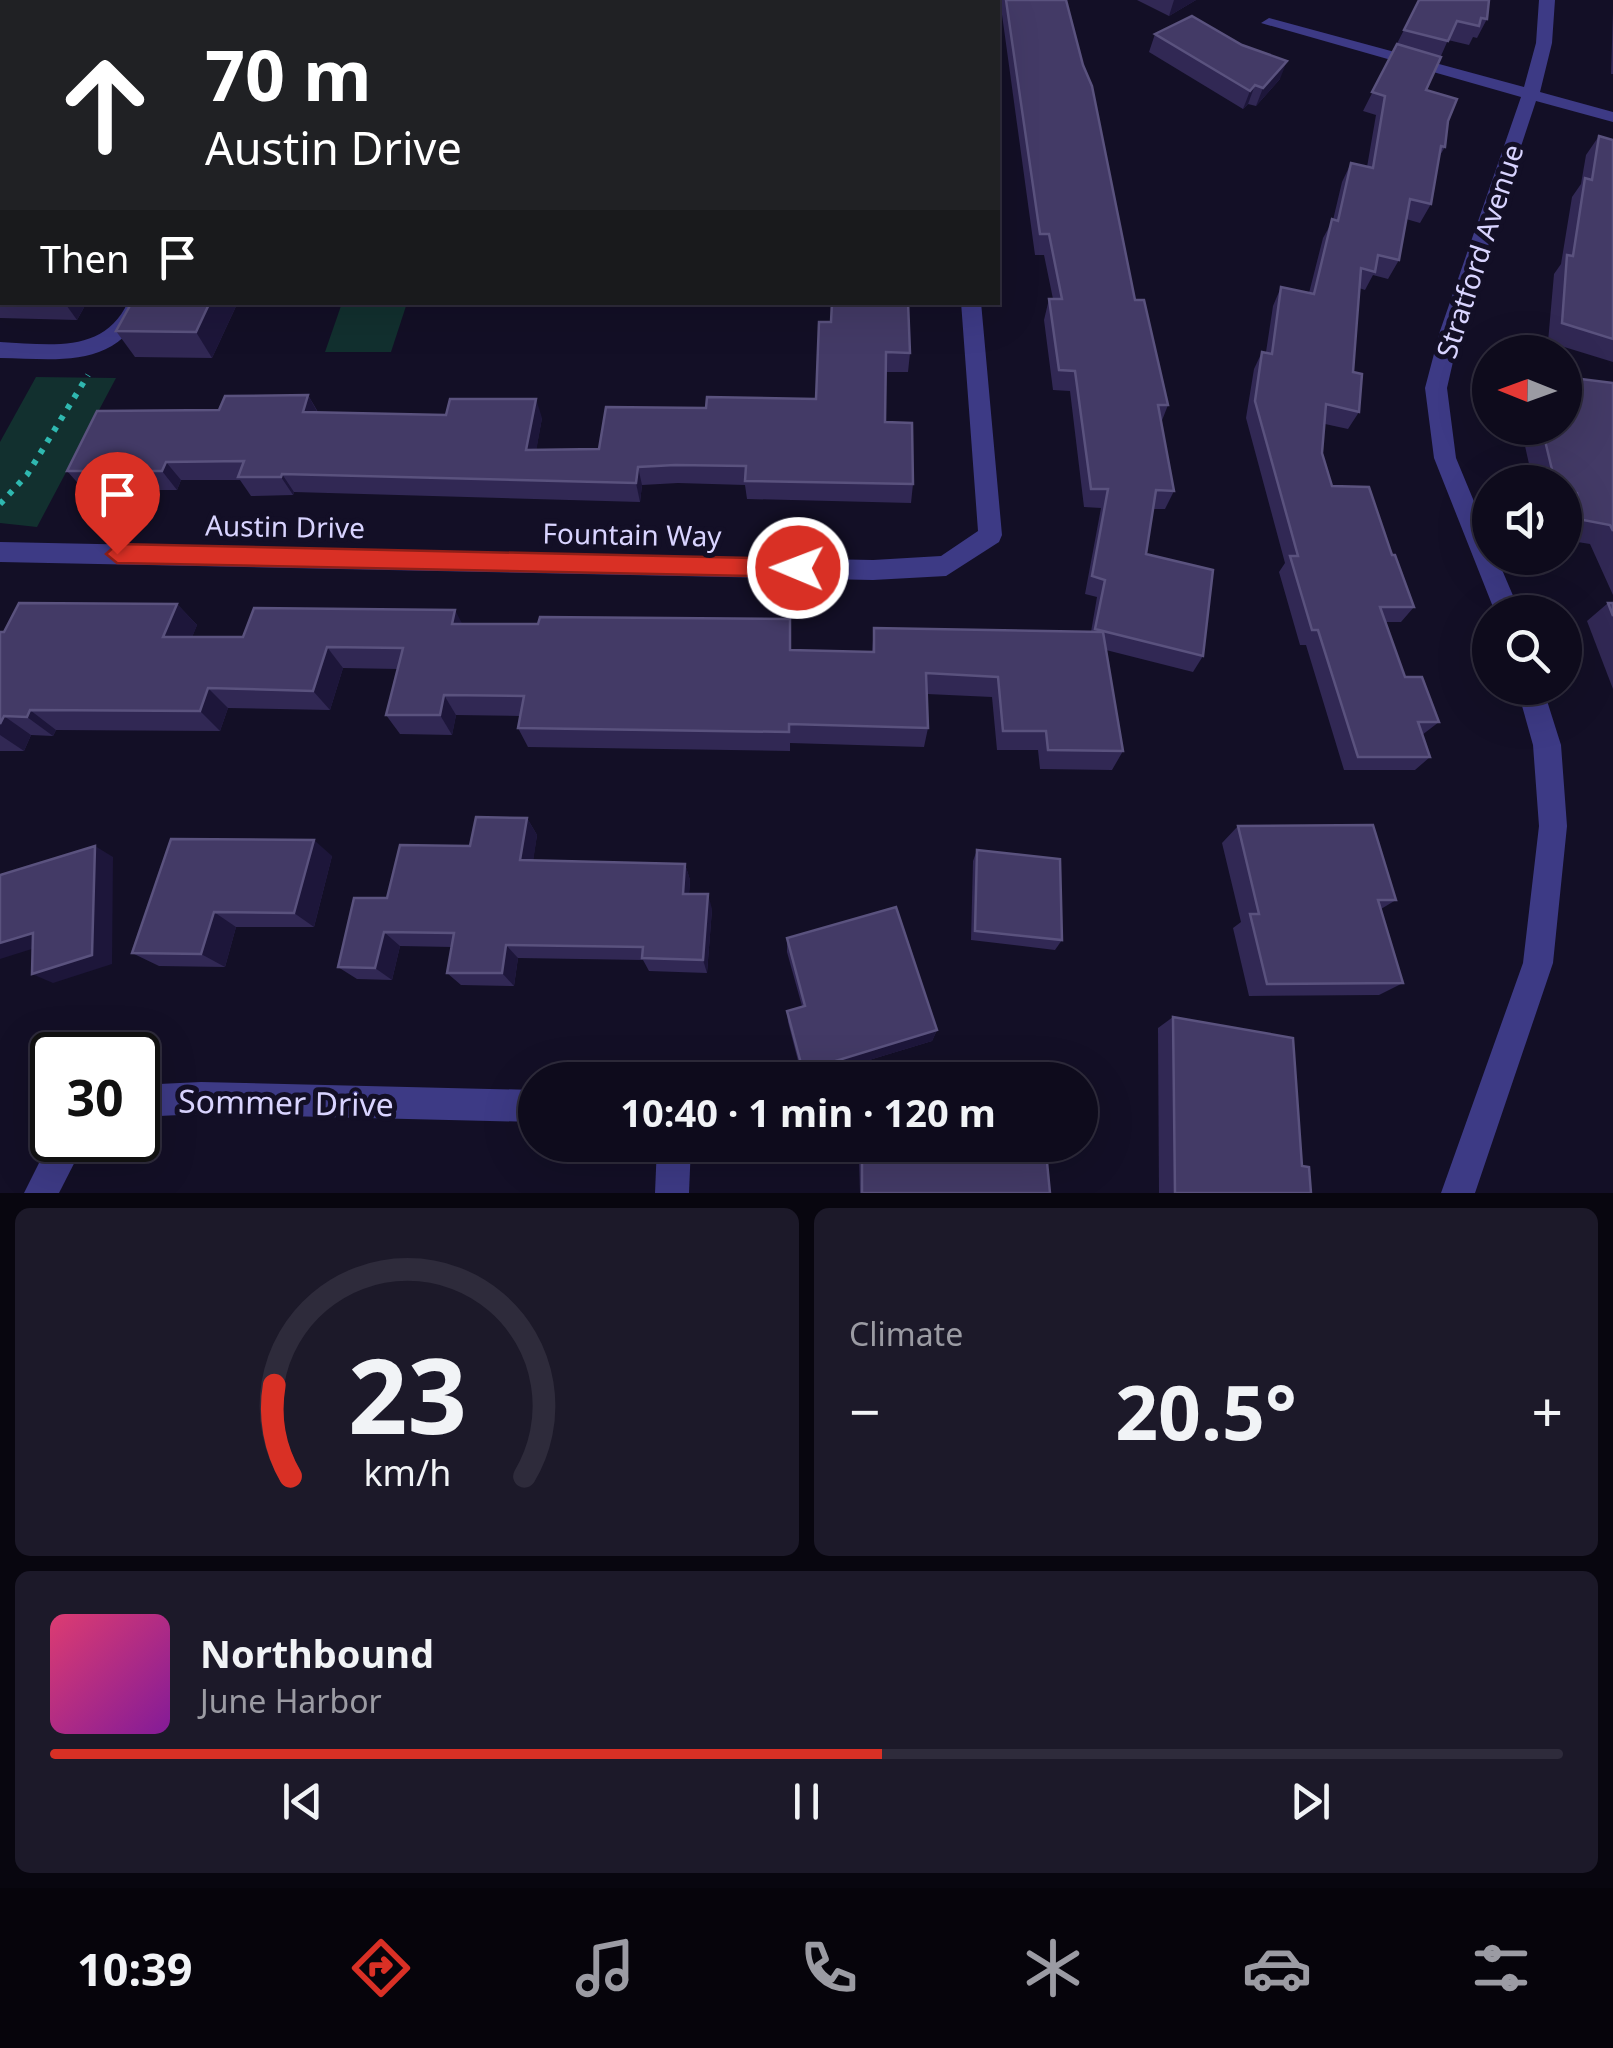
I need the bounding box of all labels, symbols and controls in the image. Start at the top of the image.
text: 70 m [205,26,372,122]
icon: ahead [40,40,170,170]
text: Austin Drive [205,117,462,178]
street label: Stratford Avenue [1427,139,1531,363]
icon: arrive [150,230,205,285]
text: Then [40,232,130,284]
north arrow [1472,335,1582,445]
map controls [1472,335,1582,705]
pin [75,452,160,555]
button: sound [1472,465,1582,575]
icon: arrive [90,467,145,522]
street label: Austin Drive [205,506,365,546]
street label: Fountain Way [542,513,723,555]
position arrow [746,516,850,620]
button: search [1472,595,1582,705]
speed limit sign: 30 [30,1032,160,1162]
street label: Sommer Drive [178,1079,394,1125]
text: 10:40 · 1 min · 120 m [620,1086,996,1138]
text: Climate [849,1312,963,1355]
text: 23 [348,1323,466,1464]
text: 20.5° [1115,1360,1297,1462]
text: − [849,1373,880,1448]
text: + [1532,1373,1563,1448]
text: km/h [363,1448,451,1496]
text: Northbound [200,1627,434,1679]
text: June Harbor [200,1679,382,1722]
icon: previous [275,1774,330,1829]
icon: pause [779,1774,834,1829]
icon: next [1283,1774,1338,1829]
icon: directions [346,1933,416,2003]
icon: music [570,1933,640,2003]
icon: phone [794,1933,864,2003]
icon: climate [1018,1933,1088,2003]
icon: car [1242,1933,1312,2003]
icon: filters [1466,1933,1536,2003]
text: 10:39 [77,1938,193,1999]

